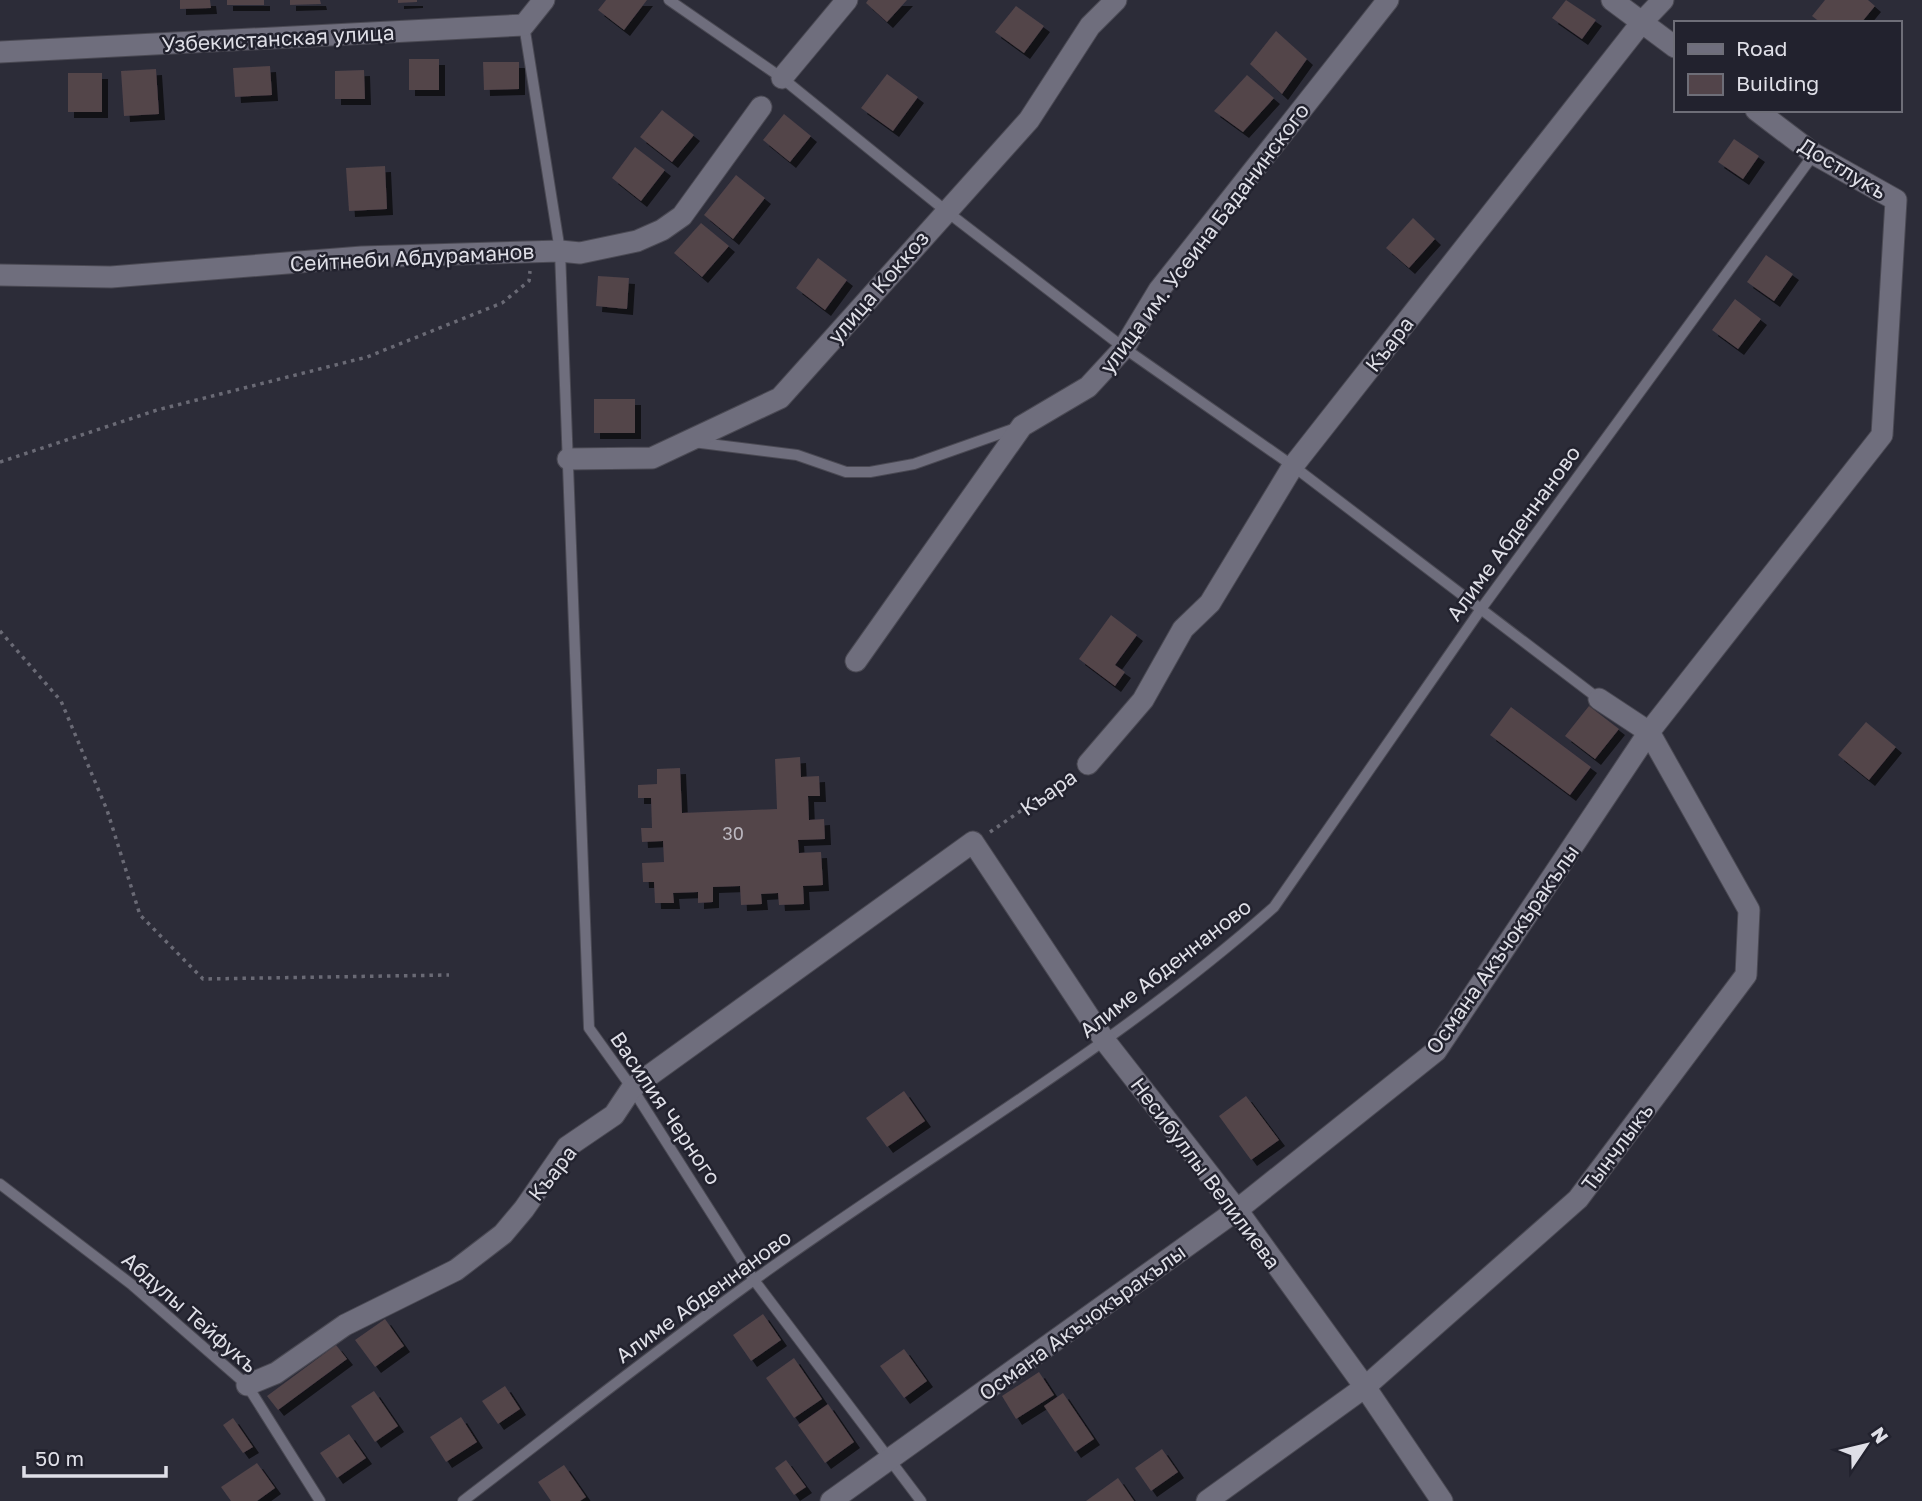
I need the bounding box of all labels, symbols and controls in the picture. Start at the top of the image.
street label: Узбекистанская улица [161,19,395,57]
legend [1674,21,1901,112]
text: Road [1736,35,1787,61]
text: Building [1736,70,1819,96]
street label: улица им. Усеина Баданинского [1094,98,1314,378]
street label: Достлукъ [1795,132,1891,204]
street label: улица Коккоз [822,225,934,349]
street label: Сейтнеби Абдураманов [289,238,535,276]
street label: Къара [1359,311,1419,377]
street label: Алиме Абденнаново [1441,440,1585,626]
street label: Къара [1015,763,1081,821]
house number: 30 [722,822,744,844]
street label: Османа Акъчокъракълы [1420,839,1584,1059]
street label: Алиме Абденнаново [1074,893,1256,1043]
street label: Василия Черного [605,1026,727,1190]
street label: Несибуллы Велилиева [1125,1072,1287,1274]
street label: Тынчлыкъ [1576,1098,1658,1196]
street label: Къара [522,1140,582,1206]
street label: Алиме Абденнаново [610,1224,796,1368]
street label: Османа Акъчокъракълы [974,1238,1190,1406]
street label: Абдулы Тейфукъ [117,1246,263,1378]
north arrow [1831,1410,1901,1480]
text: N [1867,1422,1894,1447]
scale bar [24,1434,166,1478]
text: 50 m [35,1445,84,1471]

